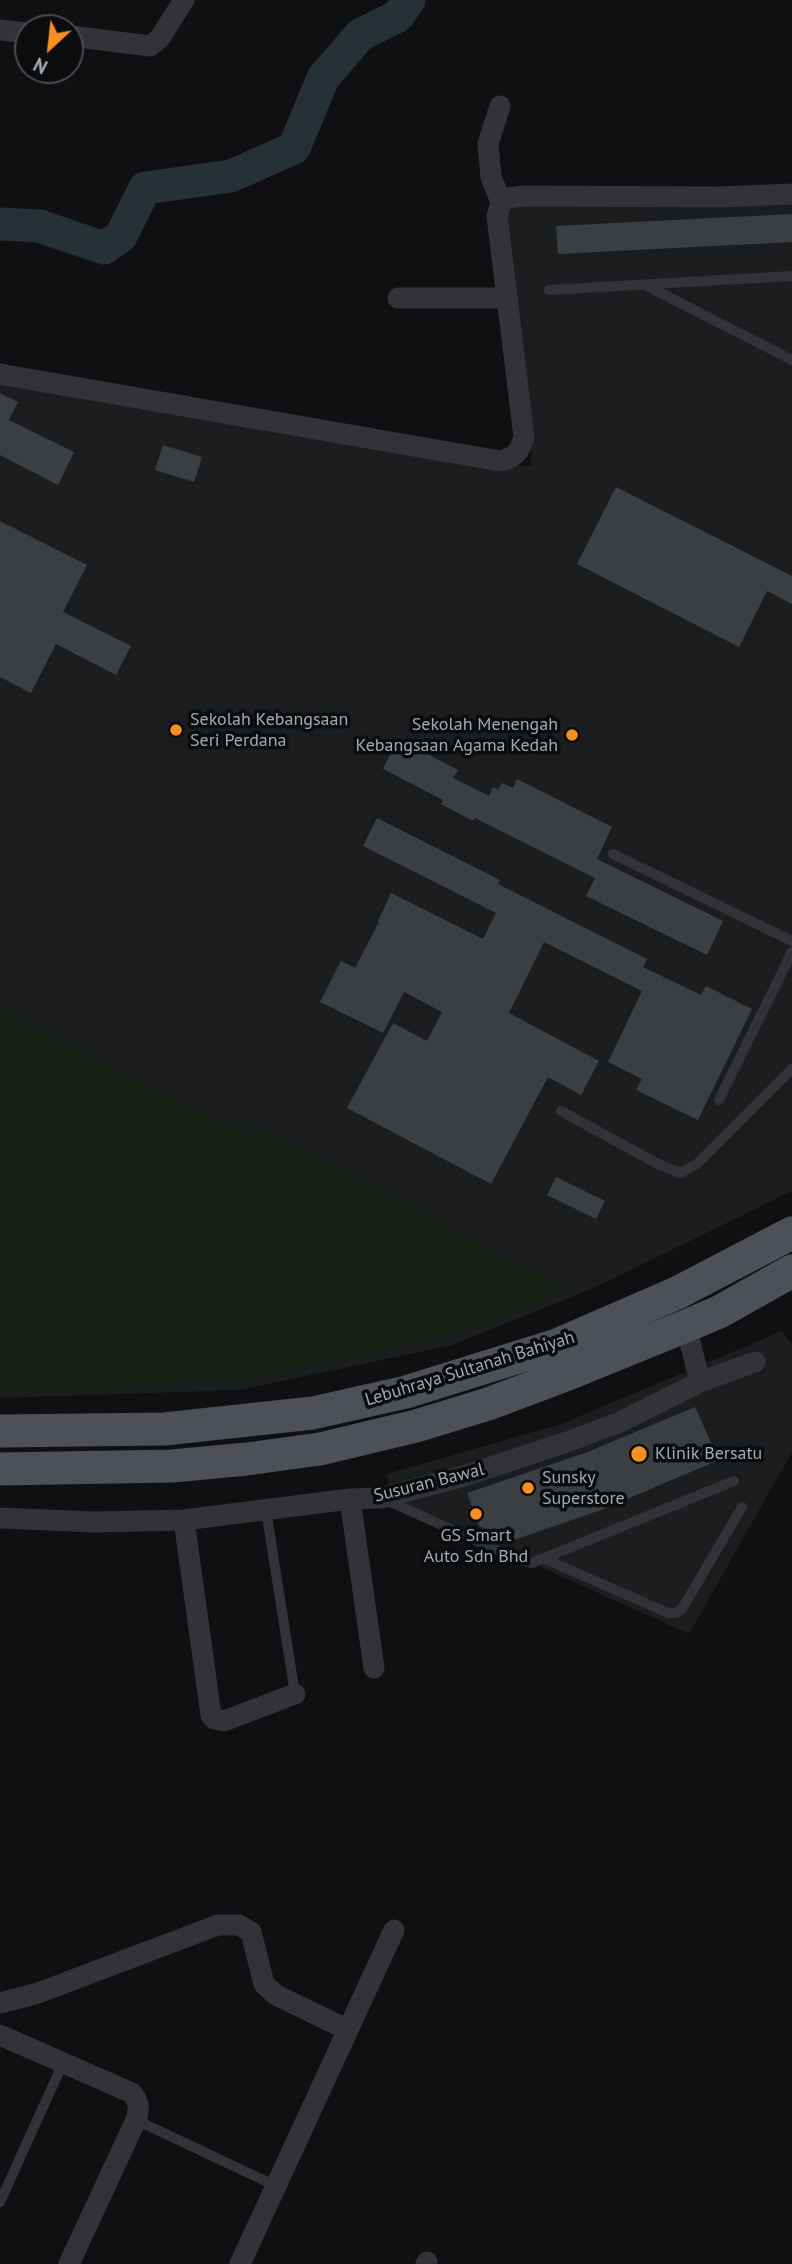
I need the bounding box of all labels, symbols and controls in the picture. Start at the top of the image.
north arrow [14,14,84,84]
text: N [29,52,51,79]
place label: Sekolah Kebangsaan Seri Perdana [190,709,348,752]
place label: Sekolah Menengah Kebangsaan Agama Kedah [356,714,558,756]
marker: Sekolah Kebangsaan Seri Perdana [168,722,184,738]
marker: Sekolah Menengah Kebangsaan Agama Kedah [564,727,580,743]
street label: Lebuhraya Sultanah Bahiyah [363,1327,577,1411]
place label: Klinik Bersatu [655,1443,762,1465]
marker: Klinik Bersatu [629,1444,649,1464]
street label: Susuran Bawal [372,1459,486,1507]
place label: Sunsky Superstore [542,1467,625,1510]
marker: Sunsky Superstore [520,1480,536,1496]
marker: GS Smart Auto Sdn Bhd [468,1506,484,1522]
place label: GS Smart Auto Sdn Bhd [424,1525,528,1568]

